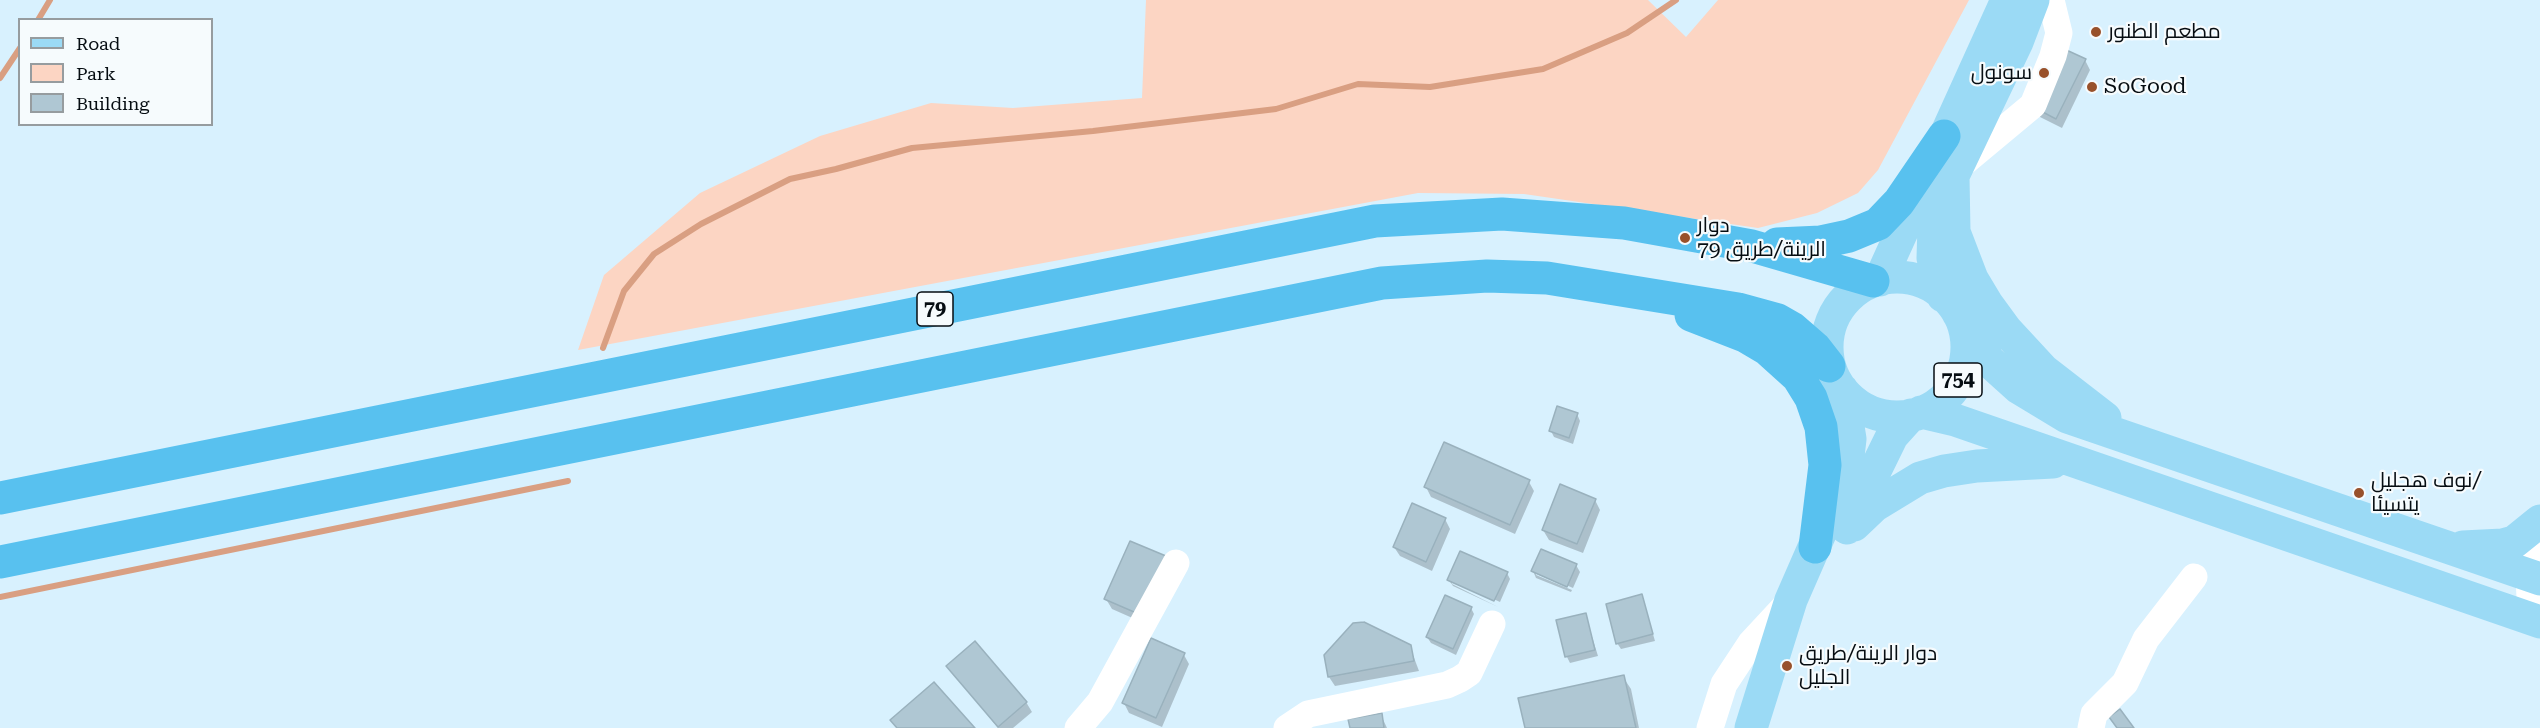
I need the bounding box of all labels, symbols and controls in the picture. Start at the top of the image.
legend [18,18,213,126]
place label: مطعم الطنور [2108,19,2221,45]
marker: مطعم الطنور [2089,25,2103,39]
text: Road [76,33,120,54]
place label: سونول [1971,60,2032,86]
text: Park [76,63,116,84]
marker: سونول [2037,66,2051,80]
place label: SoGood [2104,74,2186,100]
marker: SoGood [2085,80,2099,94]
text: Building [76,93,150,114]
place label: دوار الرينة/طريق 79 [1697,213,1826,263]
marker: دوار الرينة/طريق 79 [1678,231,1692,245]
road number: 79 [917,292,953,326]
road number: 754 [1934,363,1982,397]
place label: نوف هجليل/ يتسيئا [2371,468,2481,518]
marker: نوف هجليل/ يتسيئا [2352,486,2366,500]
place label: دوار الرينة/طريق الجليل [1799,641,1937,691]
marker: دوار الرينة/طريق الجليل [1780,659,1794,673]

